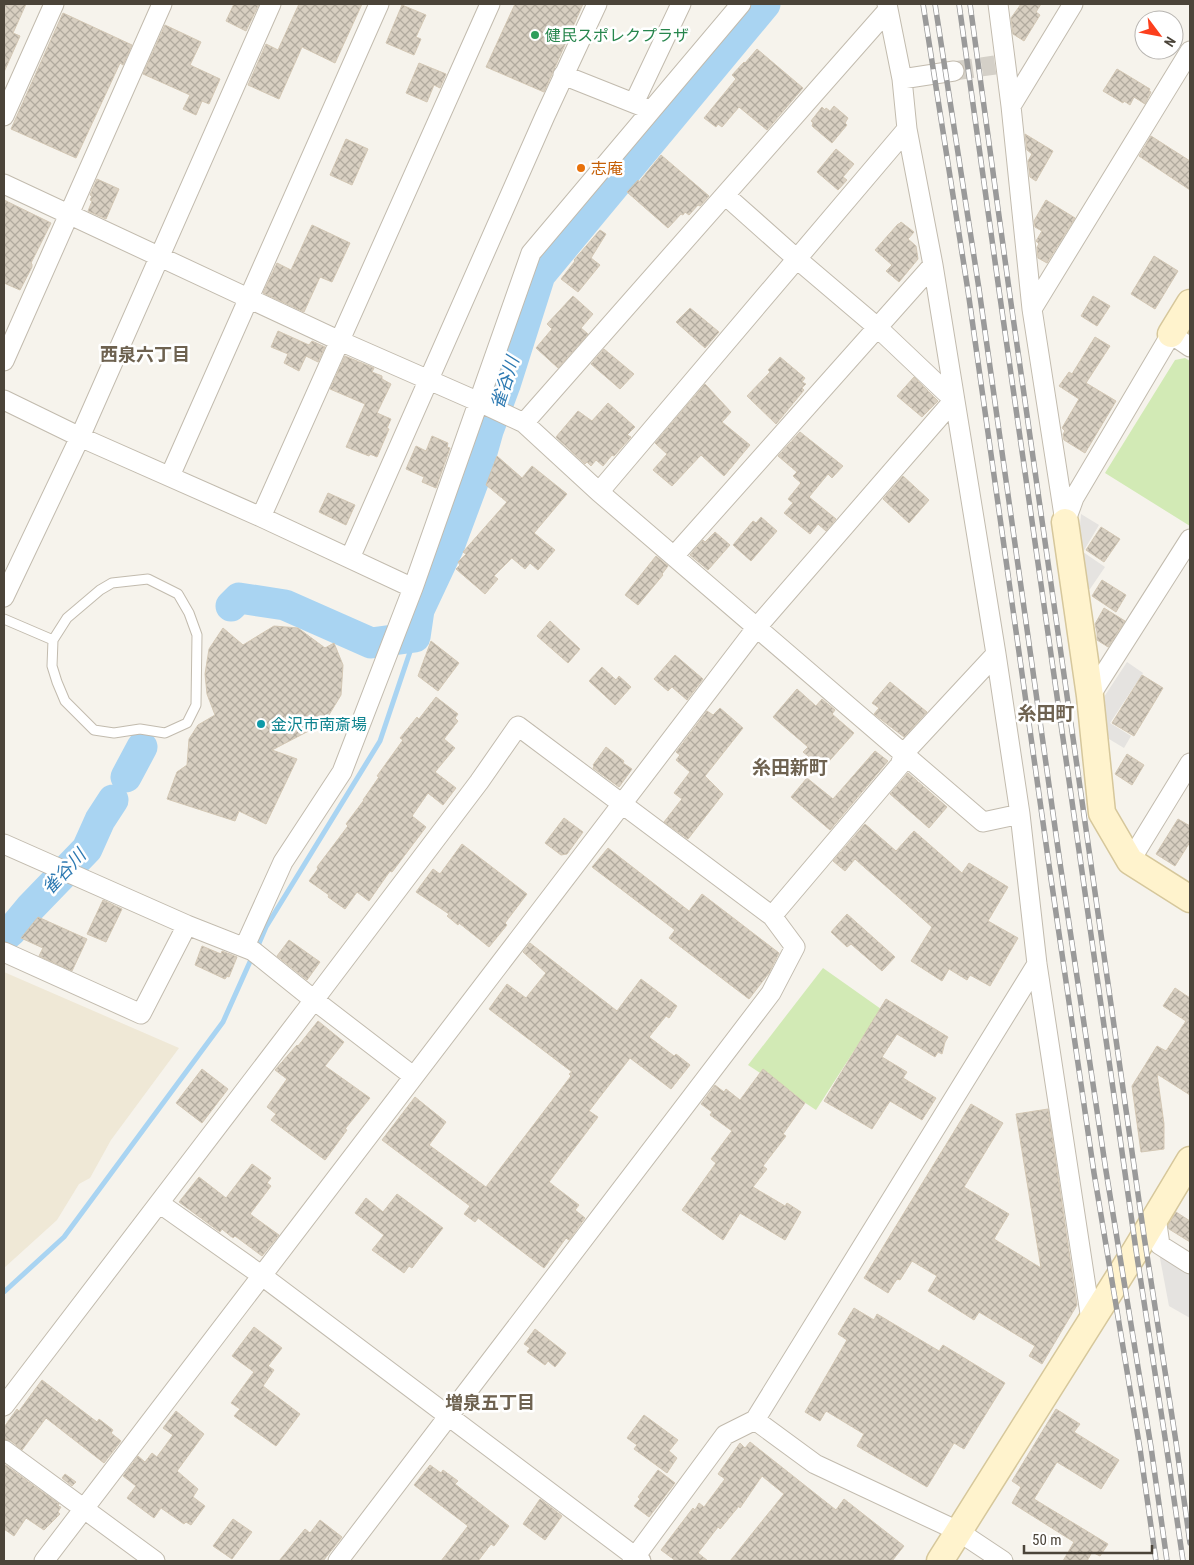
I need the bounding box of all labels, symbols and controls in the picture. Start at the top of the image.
north arrow [1134,10,1184,60]
place label: 健民スポレクプラザ [545,26,689,45]
marker: 健民スポレクプラザ [529,29,541,41]
text: N [1161,34,1179,50]
place label: 志庵 [591,159,623,178]
marker: 志庵 [575,162,587,174]
district label: 西泉六丁目 [100,344,190,365]
water label: 雀谷川 [486,352,523,412]
district label: 糸田町 [1017,702,1075,725]
place label: 金沢市南斎場 [271,715,367,734]
marker: 金沢市南斎場 [255,718,267,730]
district label: 糸田新町 [752,756,828,779]
water label: 雀谷川 [38,843,91,899]
district label: 増泉五丁目 [445,1392,535,1413]
scale bar [1024,1522,1152,1554]
text: 50 m [1032,1531,1062,1549]

